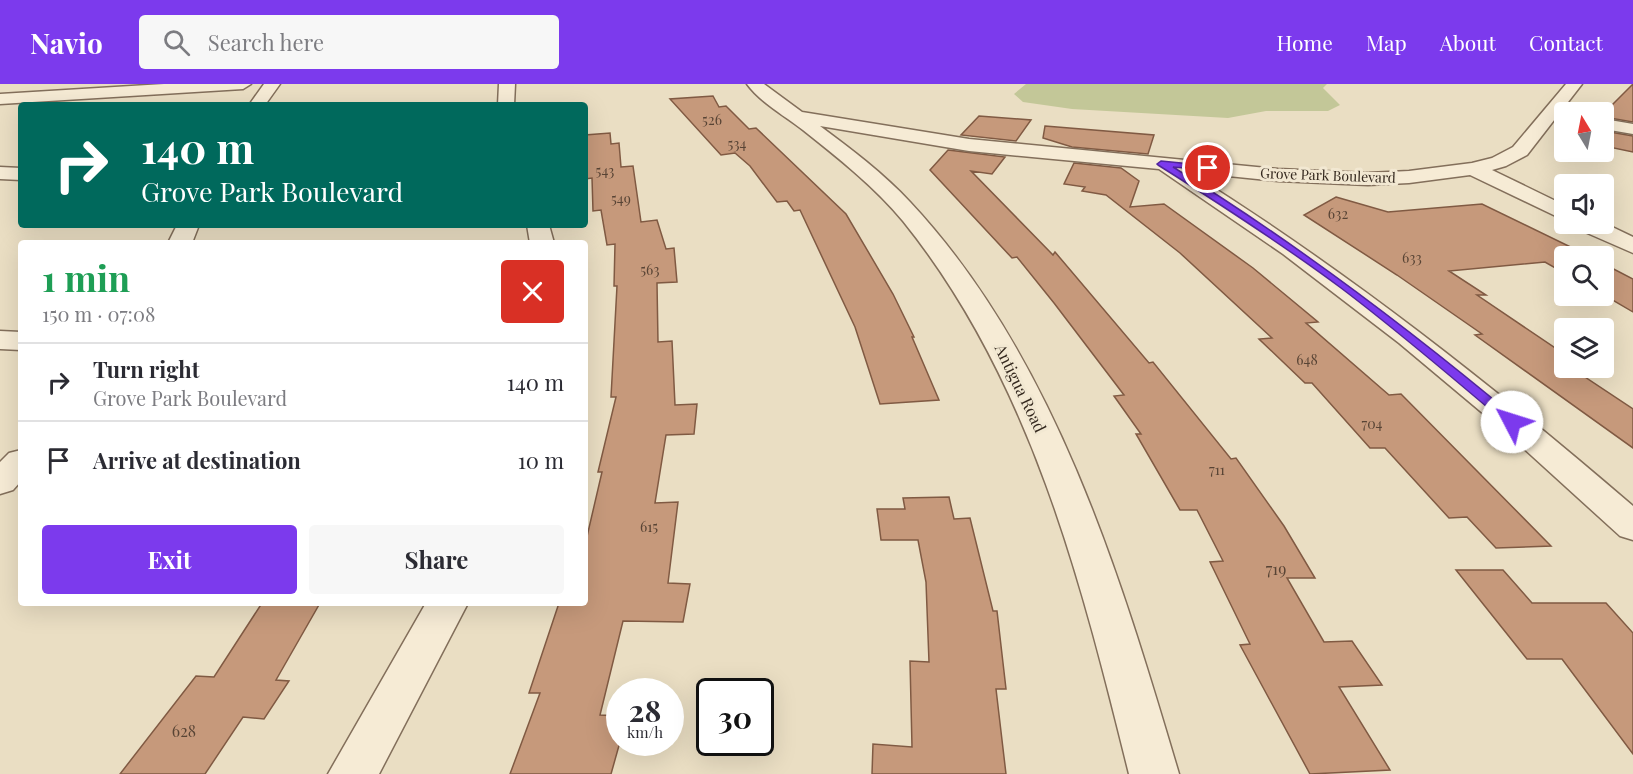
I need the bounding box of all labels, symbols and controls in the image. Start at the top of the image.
search box [139,15,559,69]
text: Navio [30,24,103,61]
icon: search [160,26,193,59]
text: Search here [208,27,324,57]
text: Home [1277,28,1333,56]
text: Map [1366,28,1407,56]
text: About [1440,28,1496,56]
text: Contact [1529,28,1603,56]
north arrow [1554,102,1614,162]
map controls [1554,102,1614,378]
house number: 526 [702,110,722,129]
text: 140 m [141,119,254,175]
icon: right [42,126,120,204]
house number: 534 [727,134,747,153]
pin [1182,142,1233,193]
icon: arrive [1191,151,1224,184]
house number: 543 [596,161,614,180]
street label: Grove Park Boulevard [1260,163,1396,187]
text: Grove Park Boulevard [141,173,403,209]
button: sound [1554,174,1614,234]
house number: 549 [611,189,631,208]
house number: 632 [1328,204,1348,223]
button: search [1554,246,1614,306]
house number: 633 [1402,248,1422,267]
text: 1 min [42,253,130,301]
button: close [501,260,564,323]
house number: 563 [640,260,660,279]
text: 150 m · 07:08 [42,300,155,327]
button: layers [1554,318,1614,378]
street label: Antigua Road [990,339,1051,436]
house number: 648 [1296,350,1318,369]
text: Turn right [93,354,199,384]
icon: right [42,366,75,399]
text: 140 m [507,367,564,397]
text: Grove Park Boulevard [93,384,287,411]
position arrow [1480,390,1544,454]
house number: 704 [1362,414,1383,433]
icon: arrive [42,444,75,477]
text: Arrive at destination [93,445,301,475]
text: 10 m [518,445,564,475]
house number: 711 [1209,460,1225,479]
house number: 615 [640,517,658,536]
button: Exit [42,525,297,594]
button: Share [309,525,564,594]
house number: 719 [1266,558,1286,579]
speed limit sign: 30 [696,678,774,756]
text: 28 [629,690,661,730]
house number: 628 [172,720,196,741]
text: km/h [627,722,663,742]

